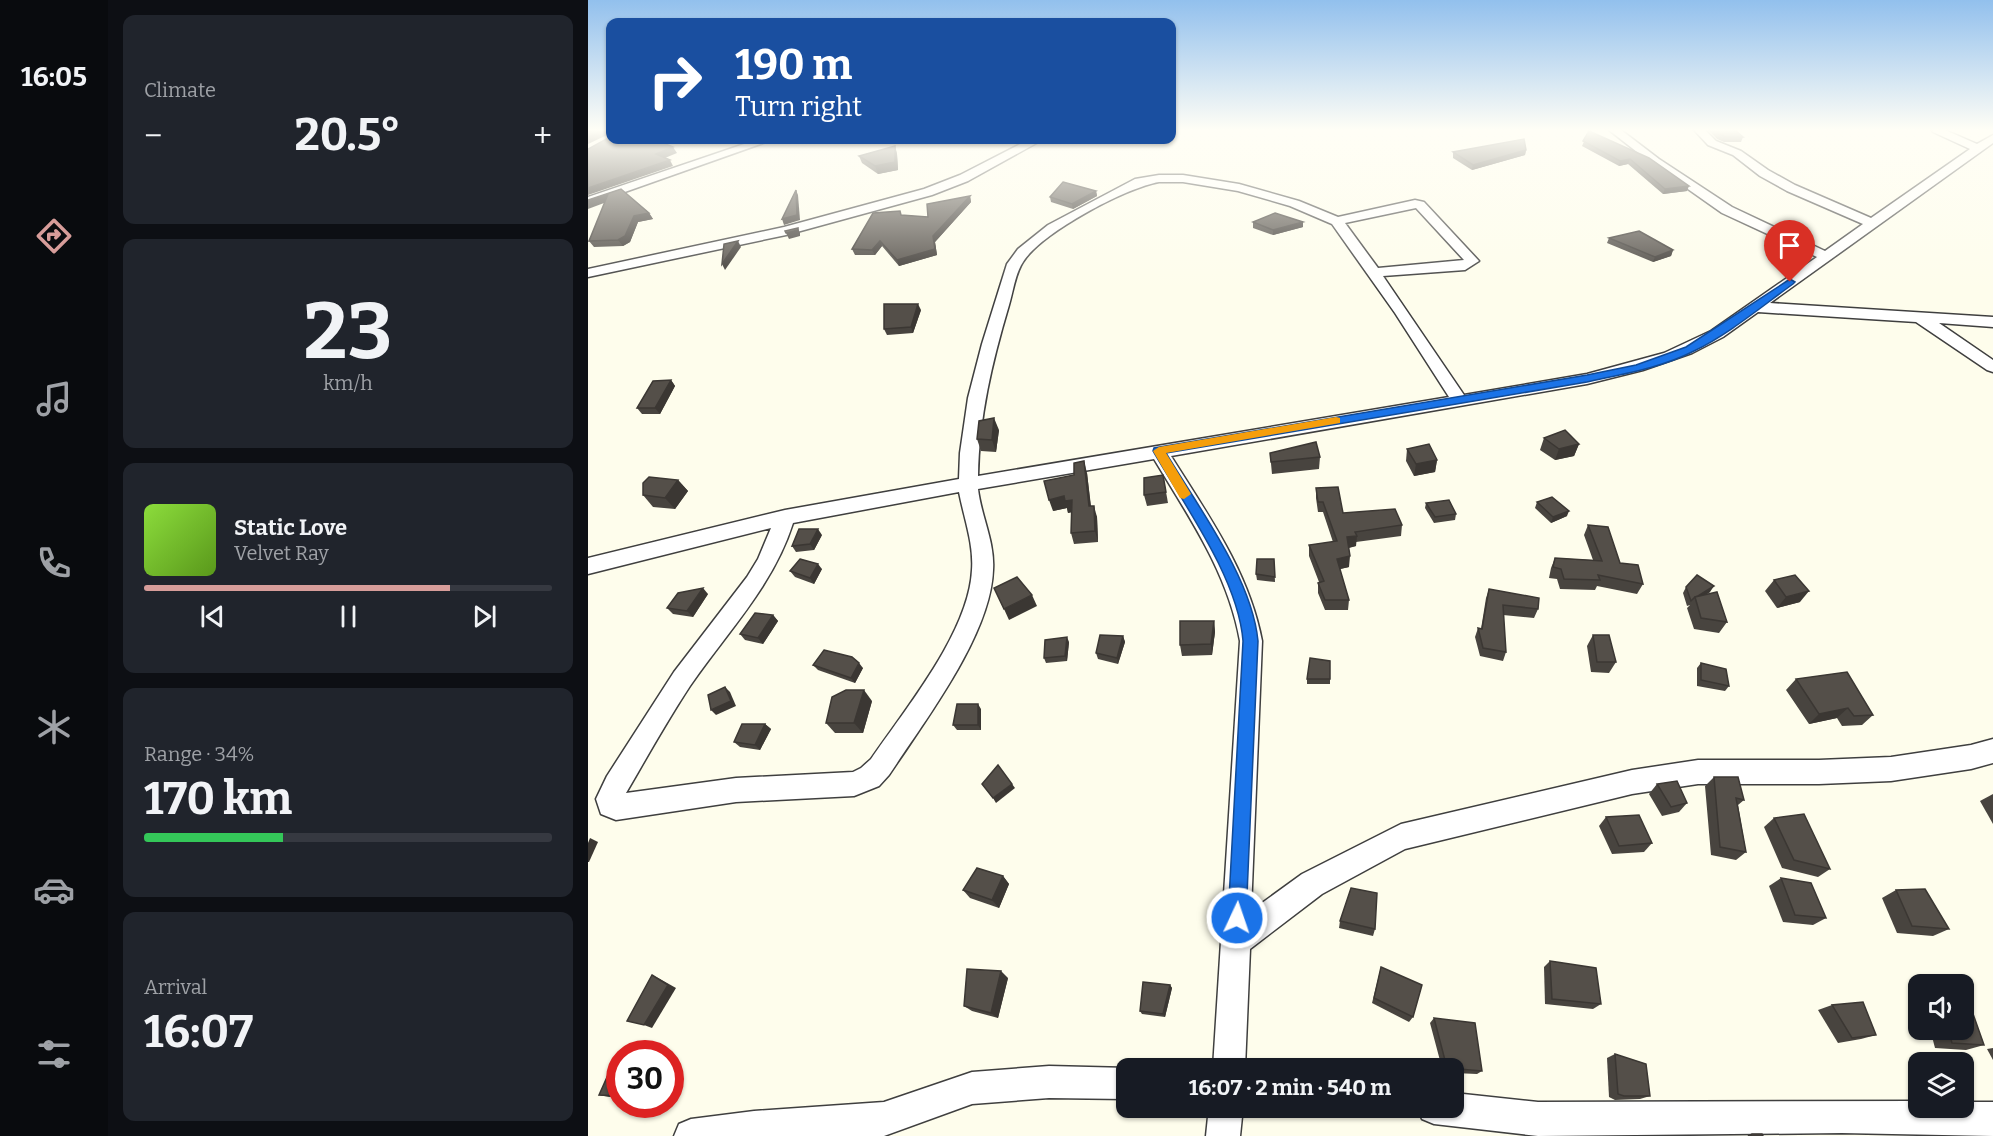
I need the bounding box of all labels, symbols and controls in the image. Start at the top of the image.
text: 190 m [735,40,852,90]
icon: right [636,42,714,120]
text: 16:05 [21,61,87,93]
text: Climate [144,78,216,102]
text: Turn right [735,91,862,123]
text: 20.5° [295,108,401,162]
text: − [144,116,162,156]
text: + [533,116,552,156]
icon: directions [33,215,75,257]
pin [1764,220,1815,282]
icon: arrive [1773,229,1806,262]
text: 23 [304,285,392,379]
text: km/h [323,371,373,395]
icon: music [33,378,75,420]
text: Static Love [234,514,347,541]
text: Velvet Ray [234,541,329,565]
icon: phone [33,542,75,584]
icon: previous [196,600,229,633]
icon: pause [332,600,365,633]
icon: next [468,600,501,633]
icon: climate [33,706,75,748]
text: Range · 34% [144,742,255,766]
text: 170 km [144,772,292,826]
icon: car [33,869,75,911]
position arrow [1205,886,1269,950]
map controls [1908,974,1974,1118]
button: sound [1908,974,1974,1040]
text: Arrival [144,975,207,999]
text: 16:07 [144,1005,253,1059]
icon: filters [33,1033,75,1075]
speed limit sign: 30 [606,1040,684,1118]
button: layers [1908,1052,1974,1118]
text: 16:07 · 2 min · 540 m [1189,1074,1391,1101]

